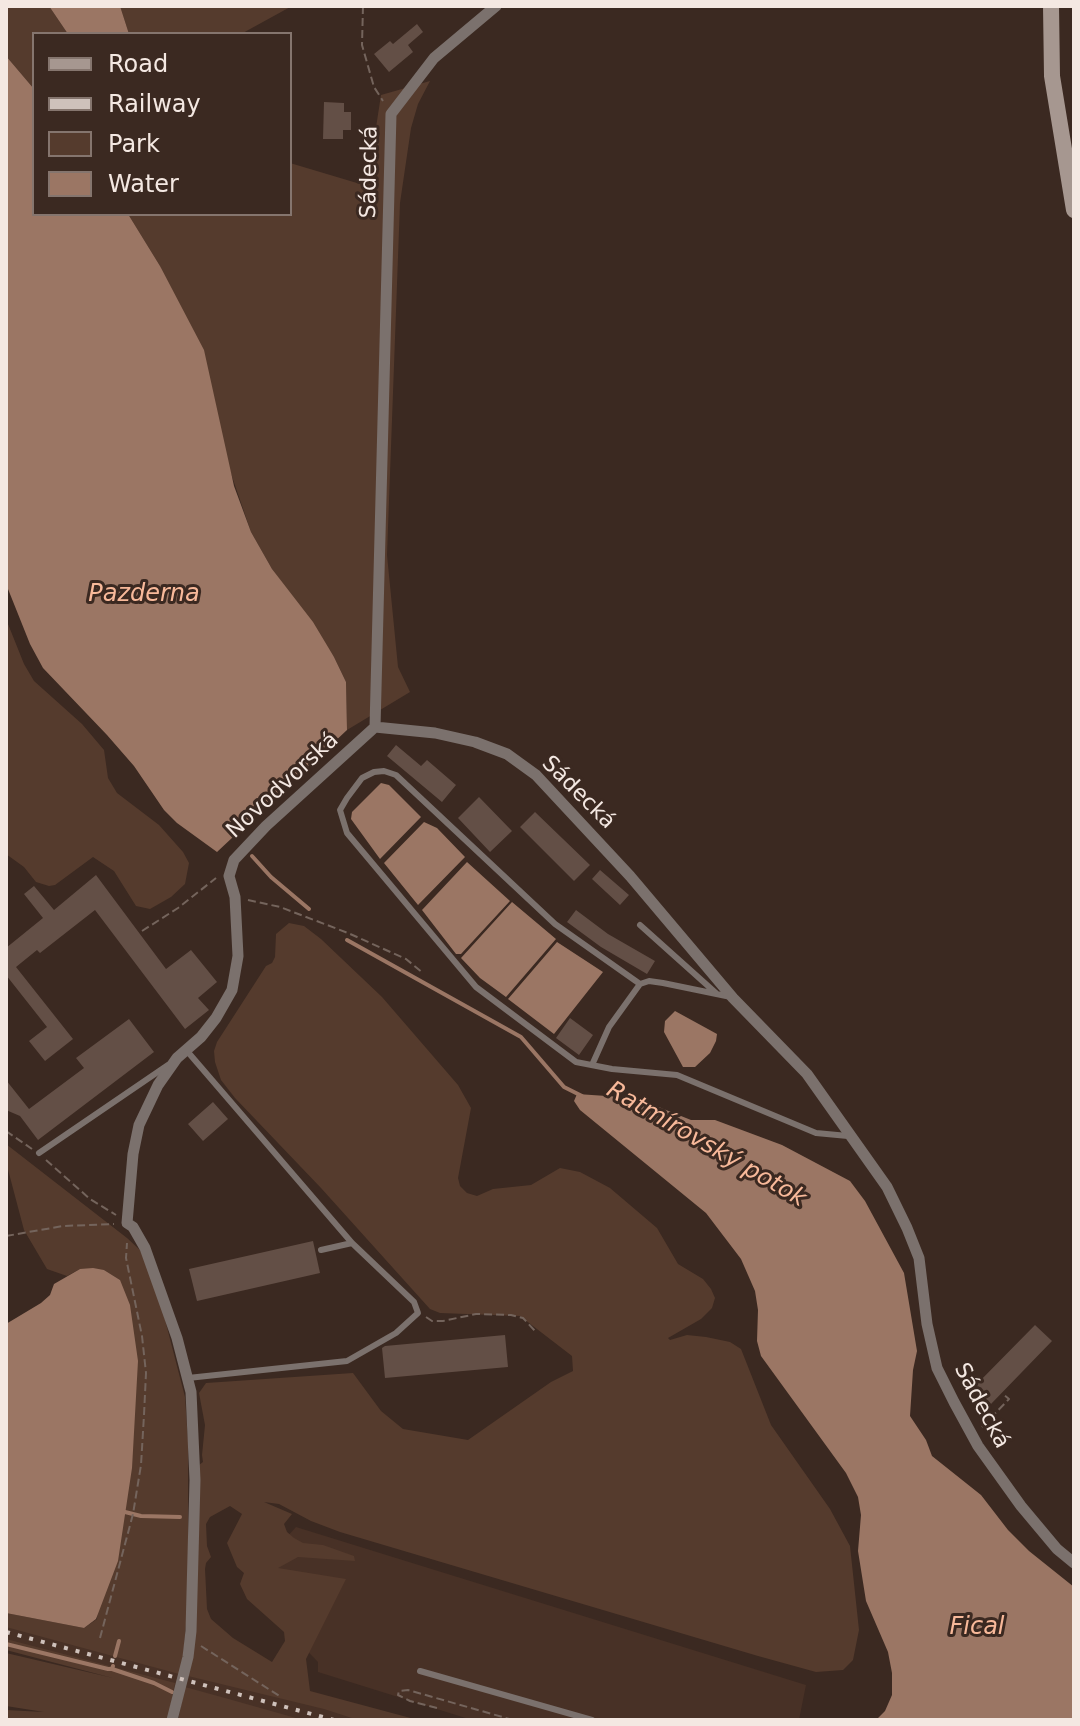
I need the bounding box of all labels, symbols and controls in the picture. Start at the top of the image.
legend [32,32,292,216]
text: Road [108,50,168,78]
text: Railway [108,90,201,118]
street label: Sádecká [356,125,384,219]
text: Park [108,130,160,158]
text: Water [108,170,179,198]
water label: Pazderna [88,581,200,609]
street label: Novodvorská [222,728,344,844]
street label: Sádecká [536,751,620,835]
water label: Ratmírovský potok [601,1076,811,1214]
street label: Sádecká [948,1359,1014,1453]
water label: Fical [949,1614,1005,1642]

